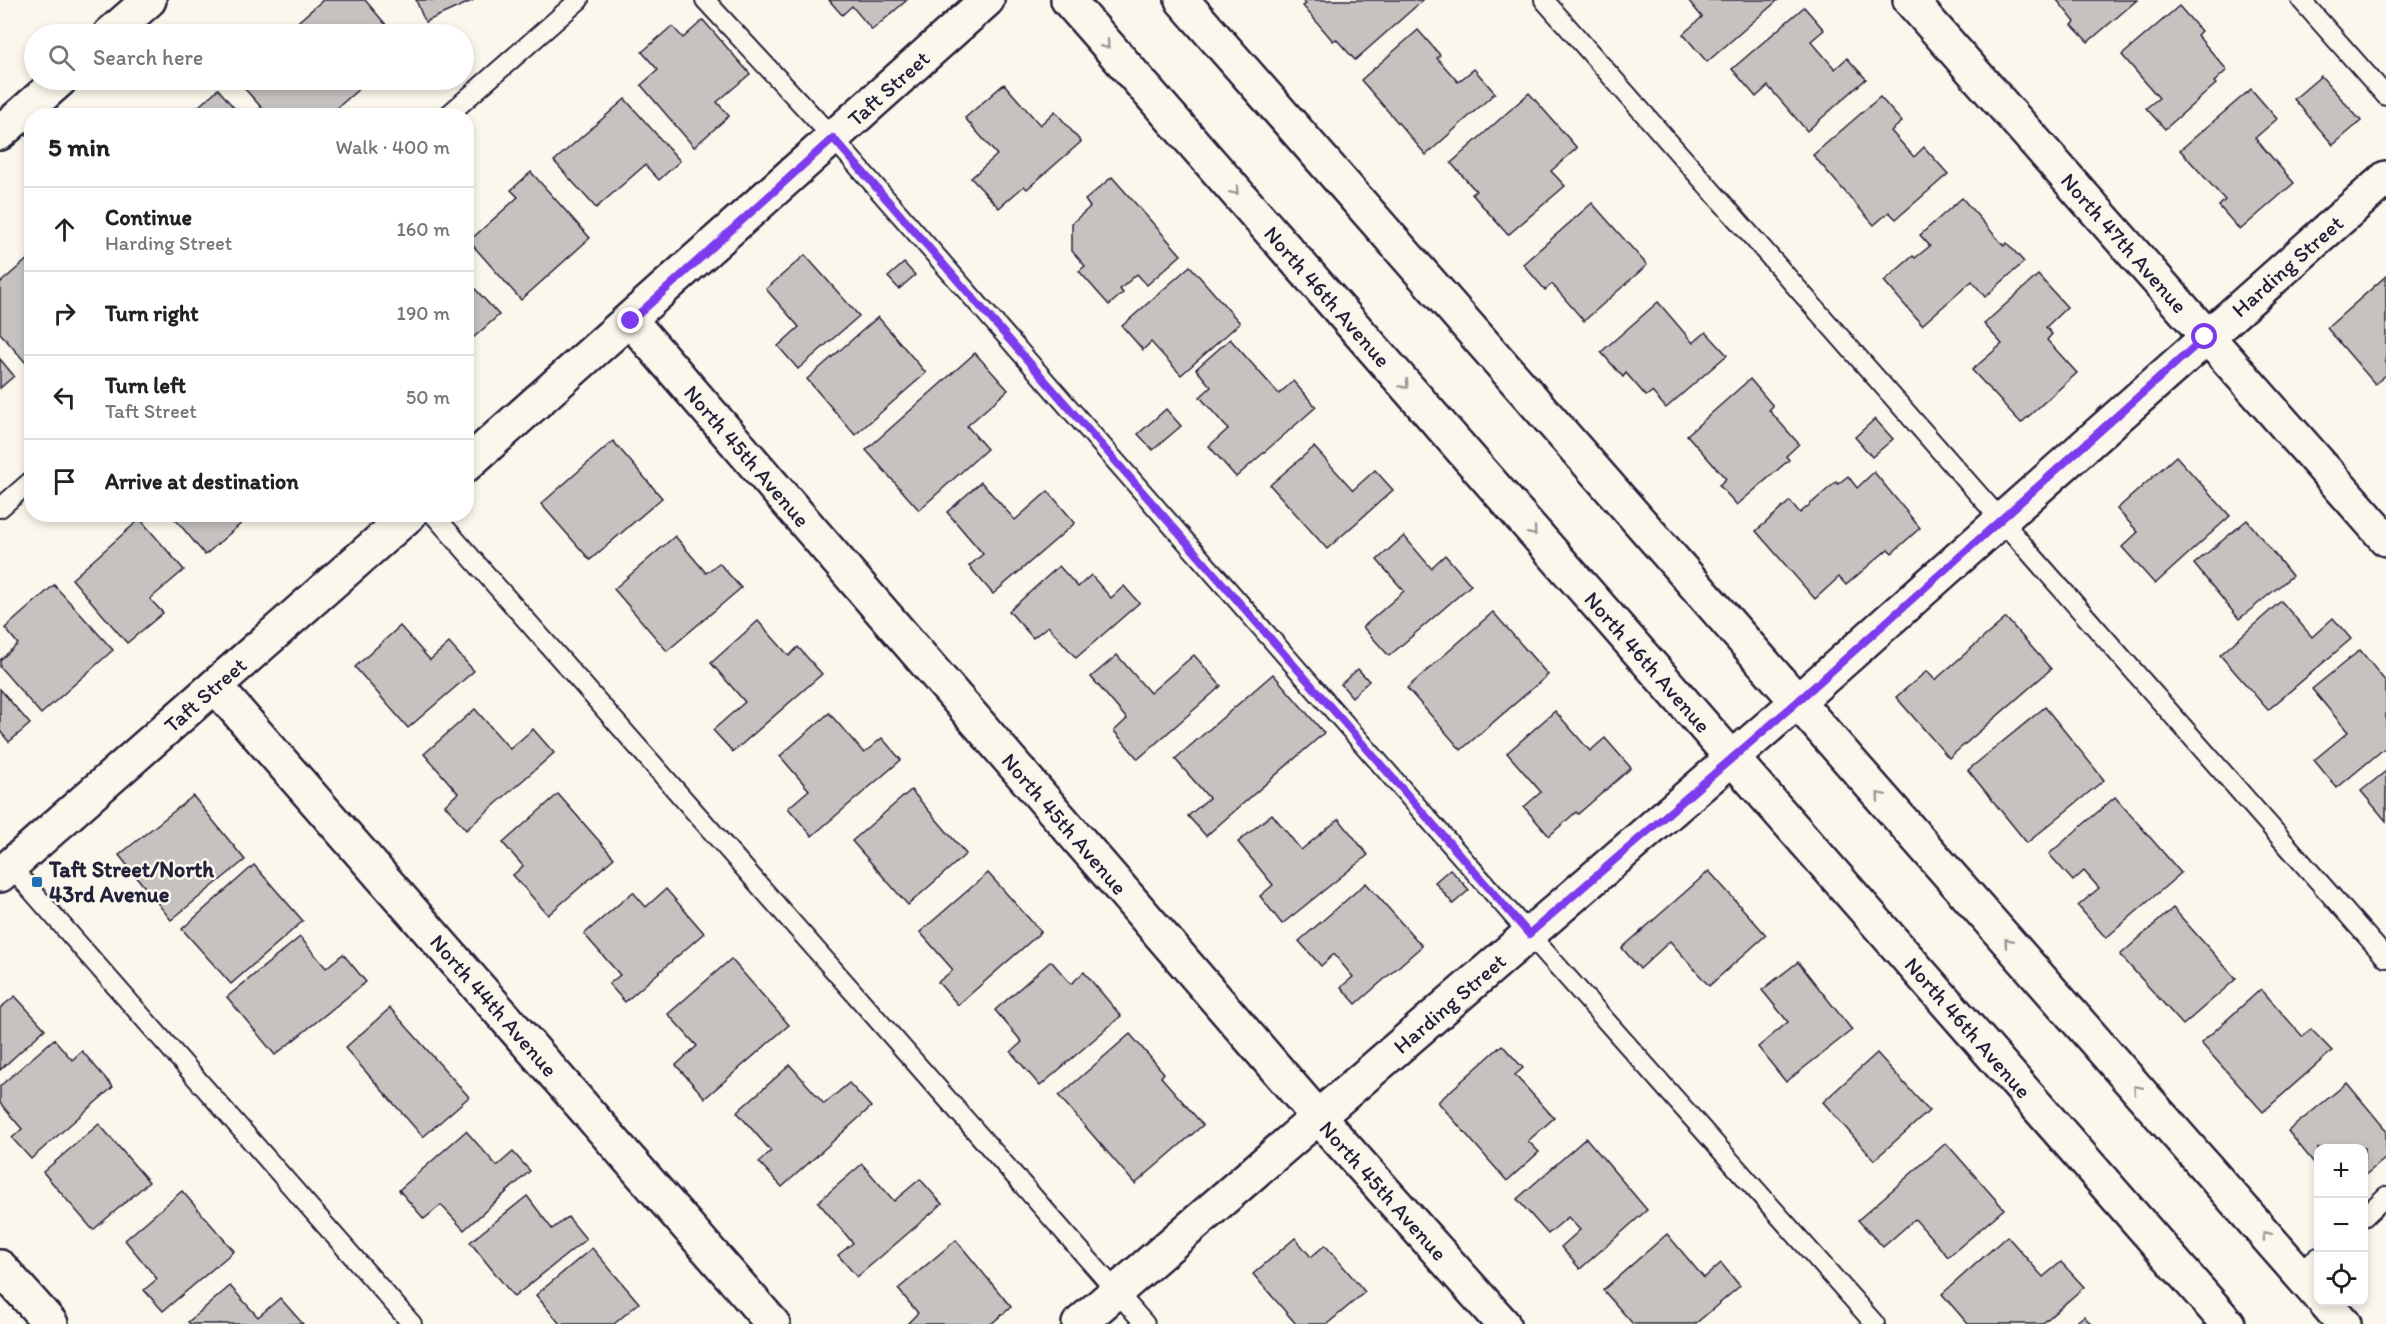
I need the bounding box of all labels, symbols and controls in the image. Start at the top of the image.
search box [24,24,474,90]
one-way arrow [1099,38,1110,49]
icon: search [45,41,78,74]
text: Search here [93,44,203,71]
street label: Taft Street [842,45,935,132]
text: 5 min [48,131,110,163]
text: Walk · 400 m [336,135,450,159]
street label: North 47th Avenue [2055,167,2193,319]
one-way arrow [1227,184,1238,195]
text: Continue [105,204,192,231]
street label: Harding Street [2226,210,2349,323]
icon: ahead [48,213,81,246]
text: 160 m [397,217,450,241]
street label: North 46th Avenue [1258,220,1396,373]
text: Harding Street [105,231,232,255]
icon: right [48,297,81,330]
text: Turn right [105,300,199,327]
text: 190 m [397,301,450,325]
route end [617,307,643,333]
route start [2191,323,2217,349]
text: Turn left [105,372,186,399]
one-way arrow [1398,378,1409,389]
street label: North 45th Avenue [678,380,816,533]
icon: left [48,381,81,414]
text: 50 m [406,385,450,409]
text: Taft Street [105,399,197,423]
icon: arrive [48,465,81,498]
text: Arrive at destination [105,468,299,495]
one-way arrow [1526,525,1537,536]
street label: North 46th Avenue [1578,586,1717,738]
street label: Taft Street [158,651,252,738]
street label: North 45th Avenue [996,747,1133,901]
one-way arrow [1876,792,1887,803]
place label: Taft Street/North 43rd Avenue [48,856,214,908]
marker: Taft Street/North 43rd Avenue [30,875,44,889]
street label: North 44th Avenue [424,929,563,1082]
one-way arrow [2004,938,2015,949]
street label: Harding Street [1388,947,1511,1060]
street label: North 46th Avenue [1899,952,2037,1104]
one-way arrow [2133,1085,2144,1095]
street label: North 45th Avenue [1314,1115,1453,1266]
map controls [2314,1144,2368,1306]
button: + [2314,1144,2368,1198]
button: − [2314,1198,2368,1252]
one-way arrow [2262,1231,2273,1242]
button: locate [2314,1252,2368,1306]

